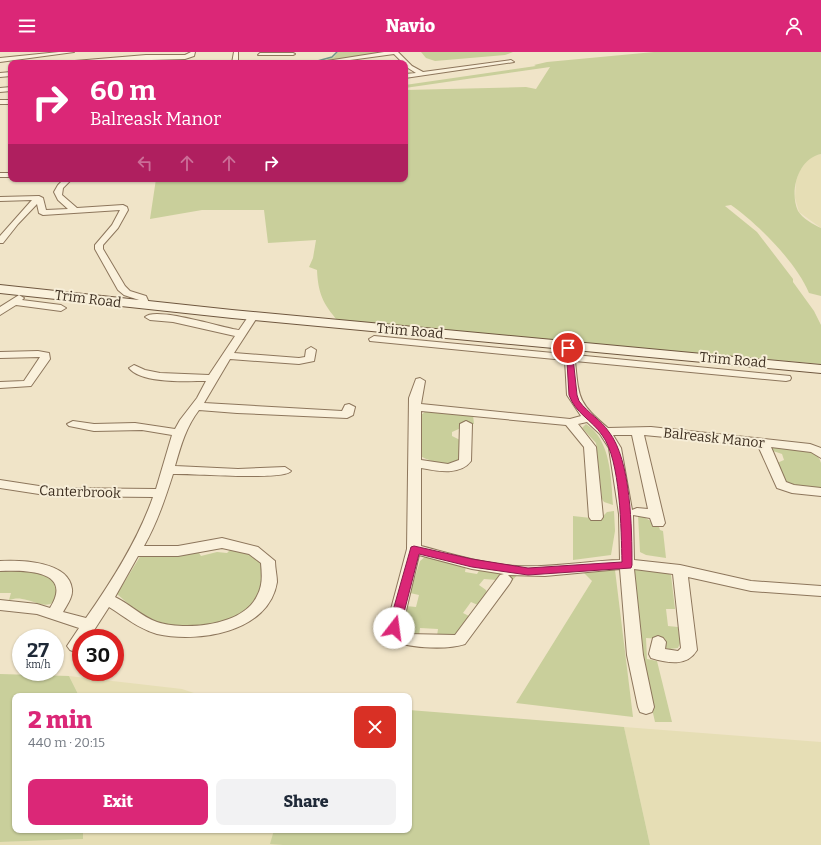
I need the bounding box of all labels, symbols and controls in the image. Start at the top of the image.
icon: menu [16,15,38,37]
text: Navio [386,15,435,37]
icon: person [783,15,805,37]
text: 60 m [90,74,156,107]
icon: right [24,76,76,128]
text: Balreask Manor [90,108,221,130]
icon: left [134,152,156,174]
icon: ahead [176,152,198,174]
icon: ahead [218,152,240,174]
icon: right [260,152,282,174]
street label: Trim Road [54,286,122,312]
street label: Trim Road [376,320,444,342]
pin [551,331,585,365]
icon: arrive [557,337,579,359]
street label: Trim Road [699,349,767,371]
street label: Balreask Manor [662,424,766,452]
street label: Canterbrook [39,482,121,502]
position arrow [373,607,415,649]
speed limit sign: 30 [72,629,124,681]
text: 27 [27,638,49,662]
text: km/h [26,659,50,671]
text: 2 min [28,706,92,734]
button: close [354,706,396,748]
text: 440 m · 20:15 [28,735,105,750]
button: Exit [28,779,208,825]
button: Share [216,779,396,825]

